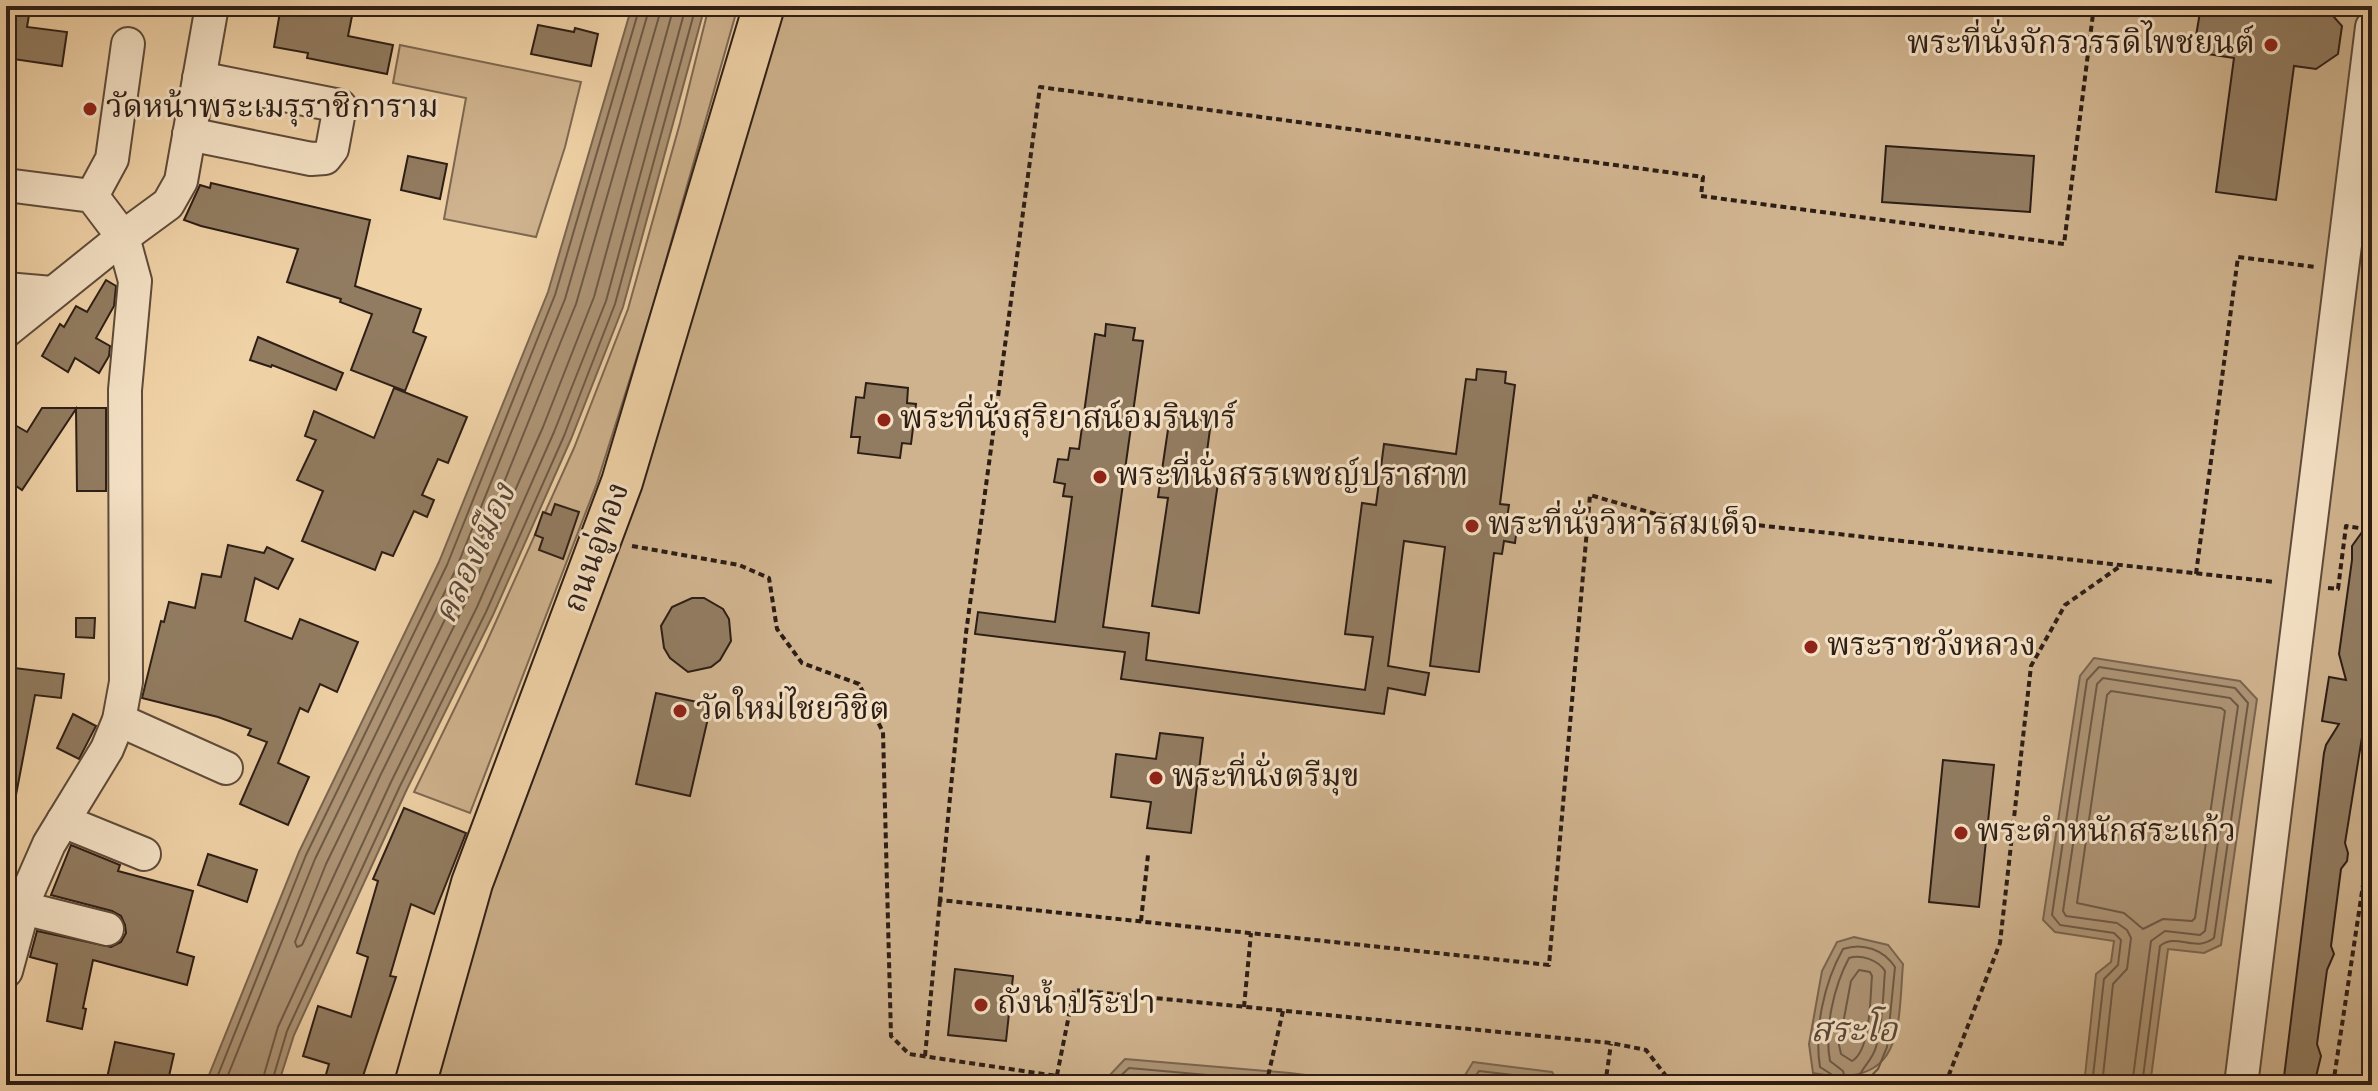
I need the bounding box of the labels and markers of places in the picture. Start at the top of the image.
place label: พระที่นั่งจักรวรรดิไพชยนต์ [1907,19,2255,61]
marker: พระที่นั่งจักรวรรดิไพชยนต์ [2262,36,2280,54]
place label: วัดหน้าพระเมรุราชิการาม [106,89,439,127]
marker: วัดหน้าพระเมรุราชิการาม [81,100,99,118]
place label: พระที่นั่งสุริยาสน์อมรินทร์ [900,394,1237,438]
marker: พระที่นั่งสุริยาสน์อมรินทร์ [875,411,893,429]
place label: พระที่นั่งสรรเพชญ์ปราสาท [1116,451,1468,493]
marker: พระที่นั่งสรรเพชญ์ปราสาท [1091,468,1109,486]
place label: พระที่นั่งวิหารสมเด็จ [1488,500,1759,542]
marker: พระที่นั่งวิหารสมเด็จ [1463,517,1481,535]
place label: พระราชวังหลวง [1827,629,2036,663]
marker: พระราชวังหลวง [1802,638,1820,656]
place label: วัดใหม่ไชยวิชิต [696,686,890,727]
marker: วัดใหม่ไชยวิชิต [671,702,689,720]
place label: พระที่นั่งตรีมุข [1172,752,1360,796]
marker: พระที่นั่งตรีมุข [1147,769,1165,787]
place label: พระตำหนักสระแก้ว [1977,813,2236,849]
marker: พระตำหนักสระแก้ว [1952,824,1970,842]
place label: ถังน้ำประปา [997,979,1156,1021]
marker: ถังน้ำประปา [972,996,990,1014]

